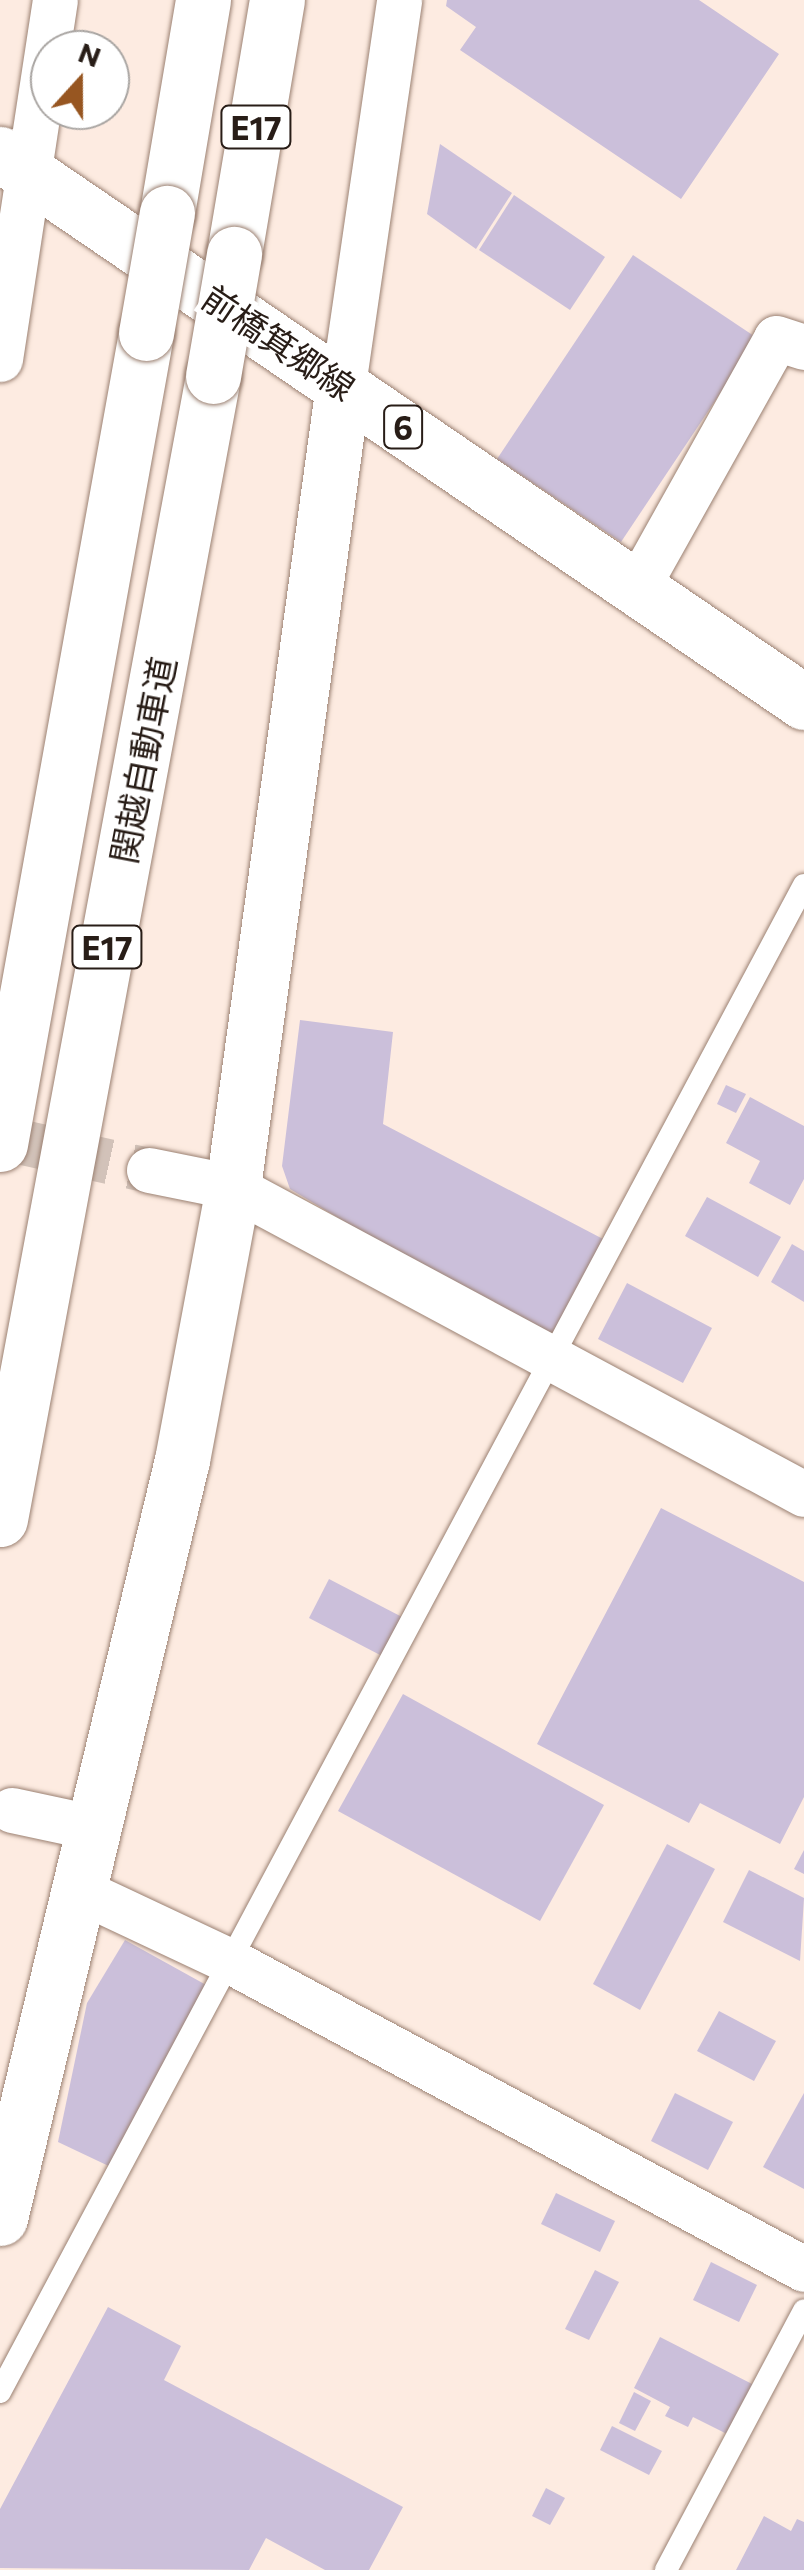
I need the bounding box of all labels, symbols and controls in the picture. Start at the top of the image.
north arrow [30,30,130,130]
text: N [74,34,106,73]
road number: E17 [218,100,294,154]
street label: 前橋箕郷線 [195,276,363,408]
road number: 6 [383,400,423,454]
street label: 関越自動車道 [101,653,183,867]
road number: E17 [70,920,144,974]

